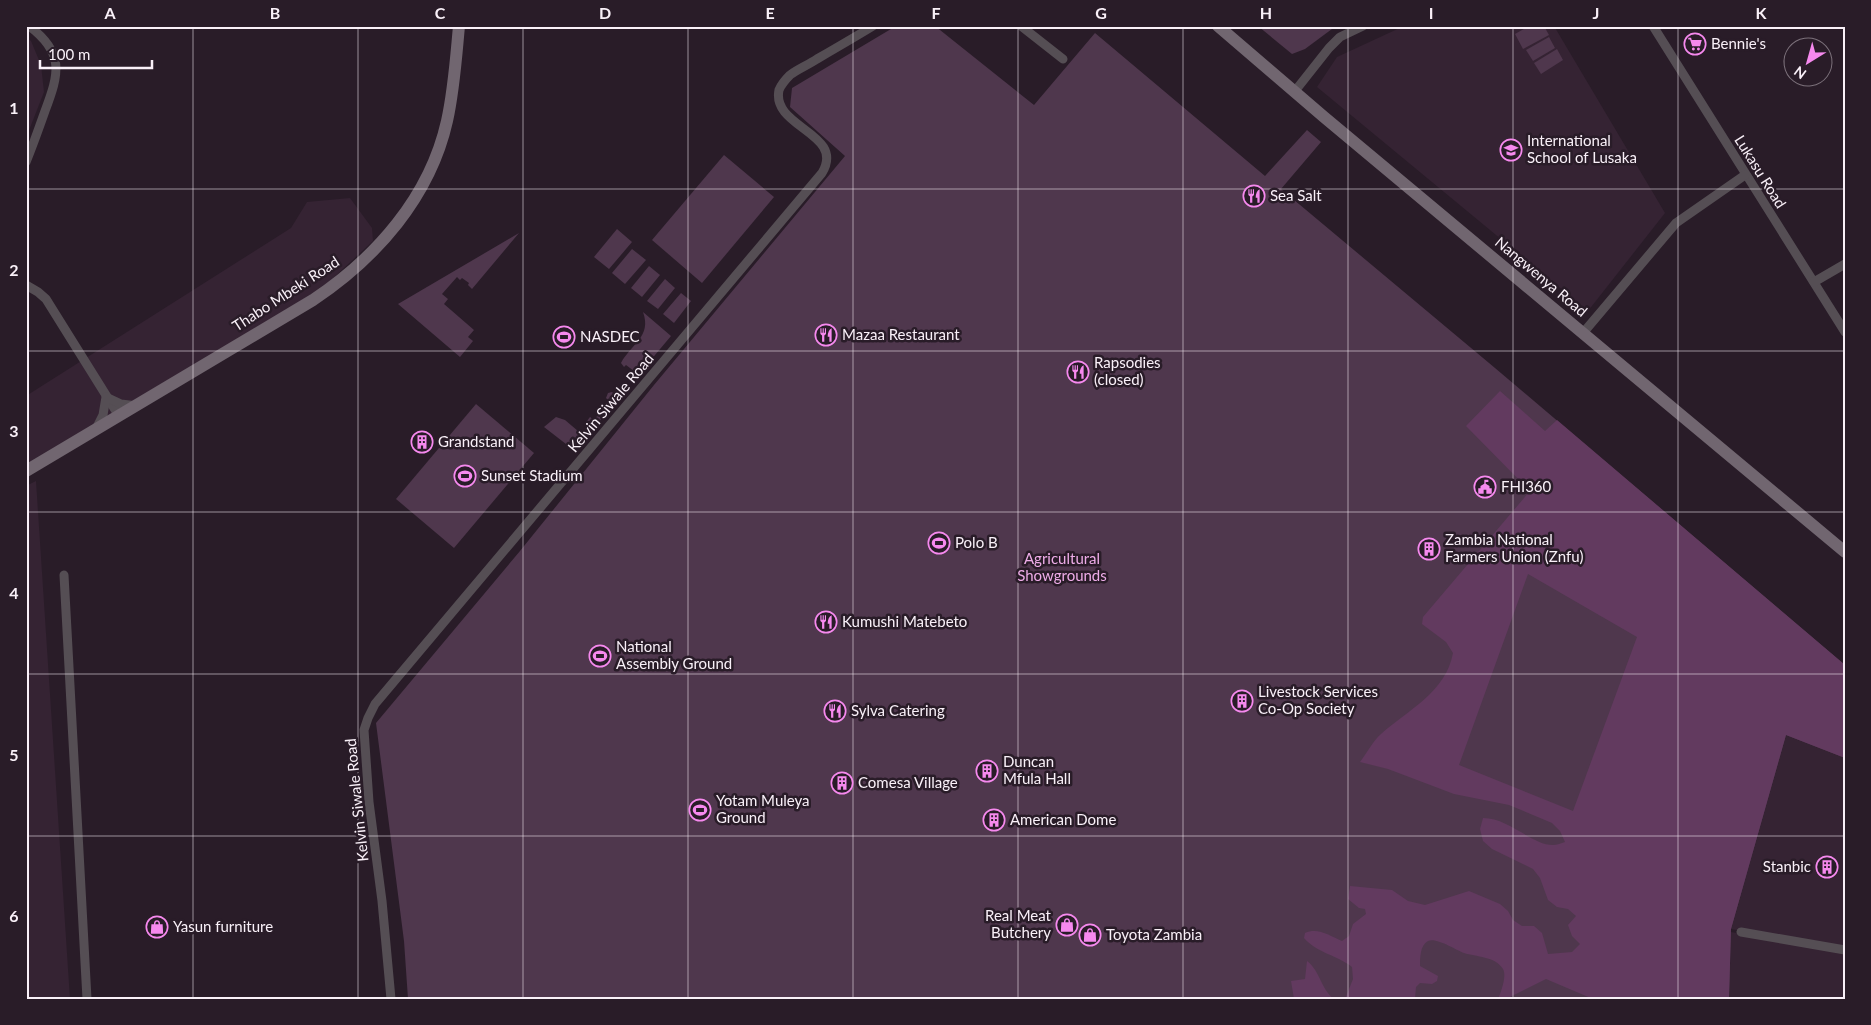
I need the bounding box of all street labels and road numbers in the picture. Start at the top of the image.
street label: Lukasu Road [1731,132,1790,211]
street label: Nangwenya Road [1492,232,1591,320]
street label: Thabo Mbeki Road [229,252,342,334]
street label: Kelvin Siwale Road [564,349,657,456]
street label: Kelvin Siwale Road [341,738,371,863]

